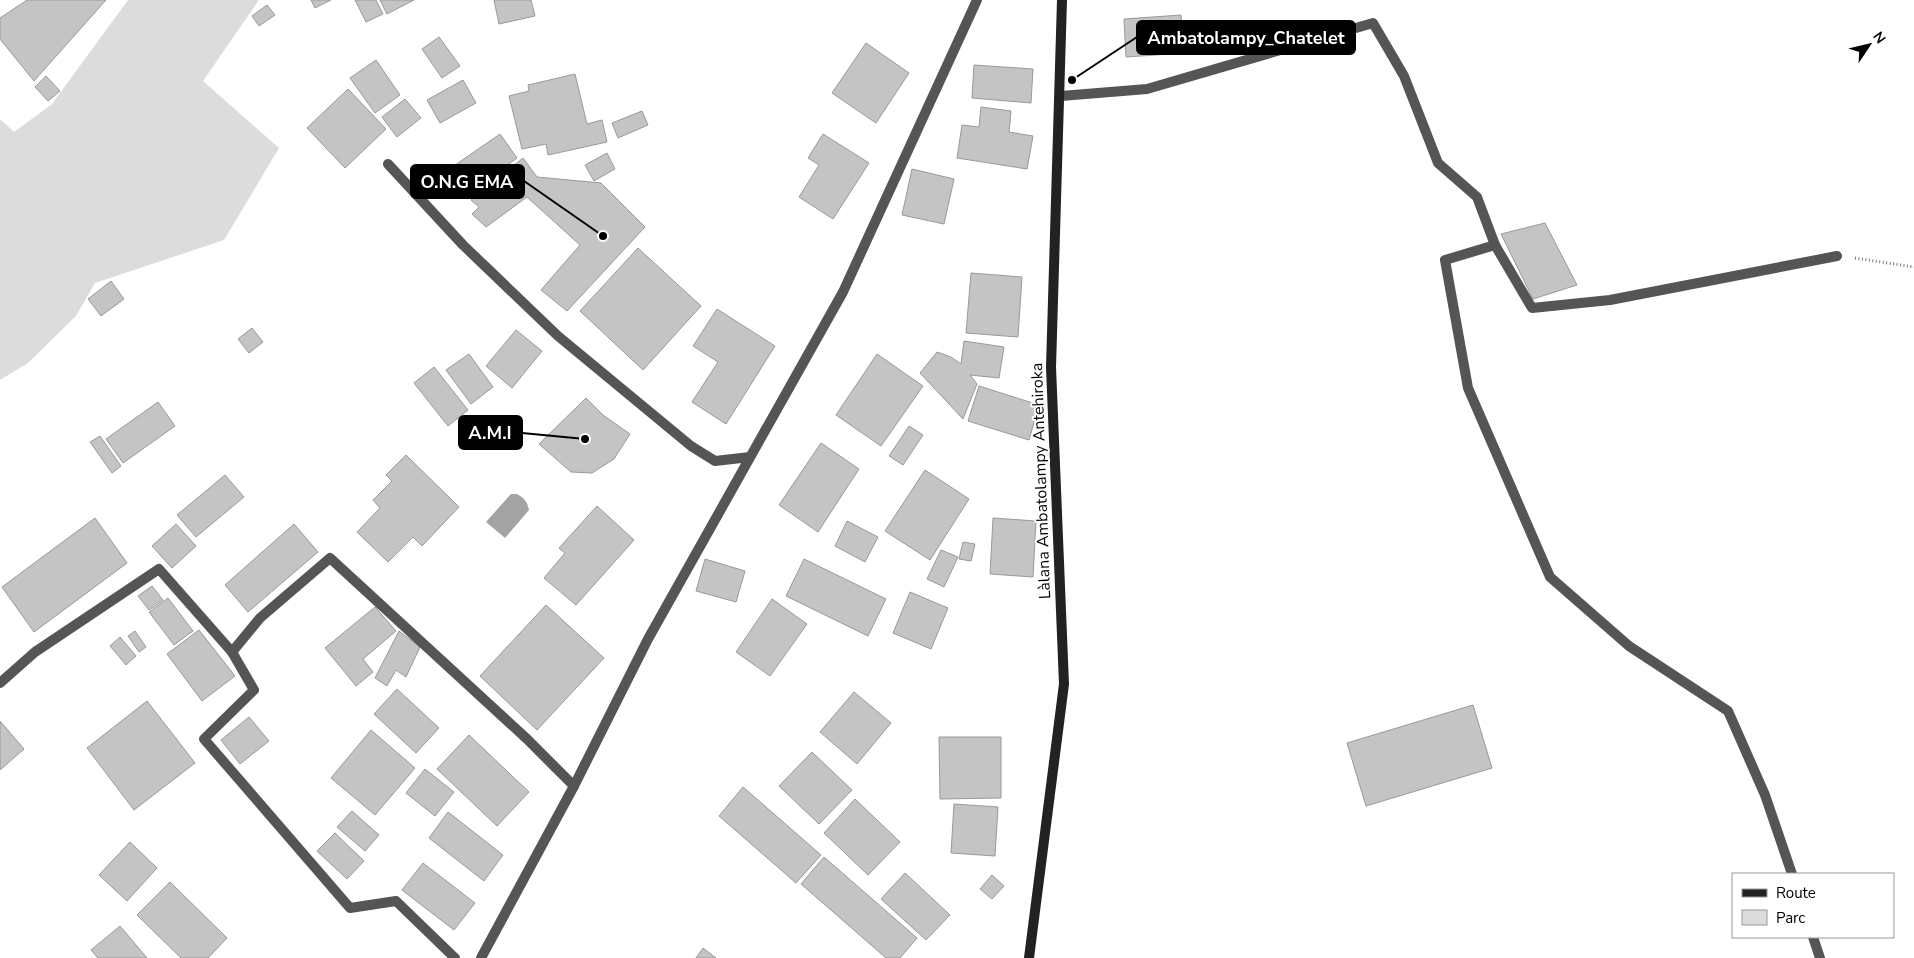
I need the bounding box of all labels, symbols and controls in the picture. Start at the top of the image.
north arrow [1844,20,1894,70]
callout: Ambatolampy_Chatelet [1137,21,1355,54]
text: Ambatolampy_Chatelet [1147,26,1345,50]
text: N [1868,28,1890,48]
callout: O.N.G EMA [411,165,524,198]
text: O.N.G EMA [420,170,514,194]
street label: Làlana Ambatolampy Antehiroka [1026,362,1056,600]
callout: A.M.I [459,416,522,449]
text: A.M.I [468,421,512,445]
legend [1732,873,1894,938]
text: Route [1776,883,1816,903]
text: Parc [1776,908,1805,928]

